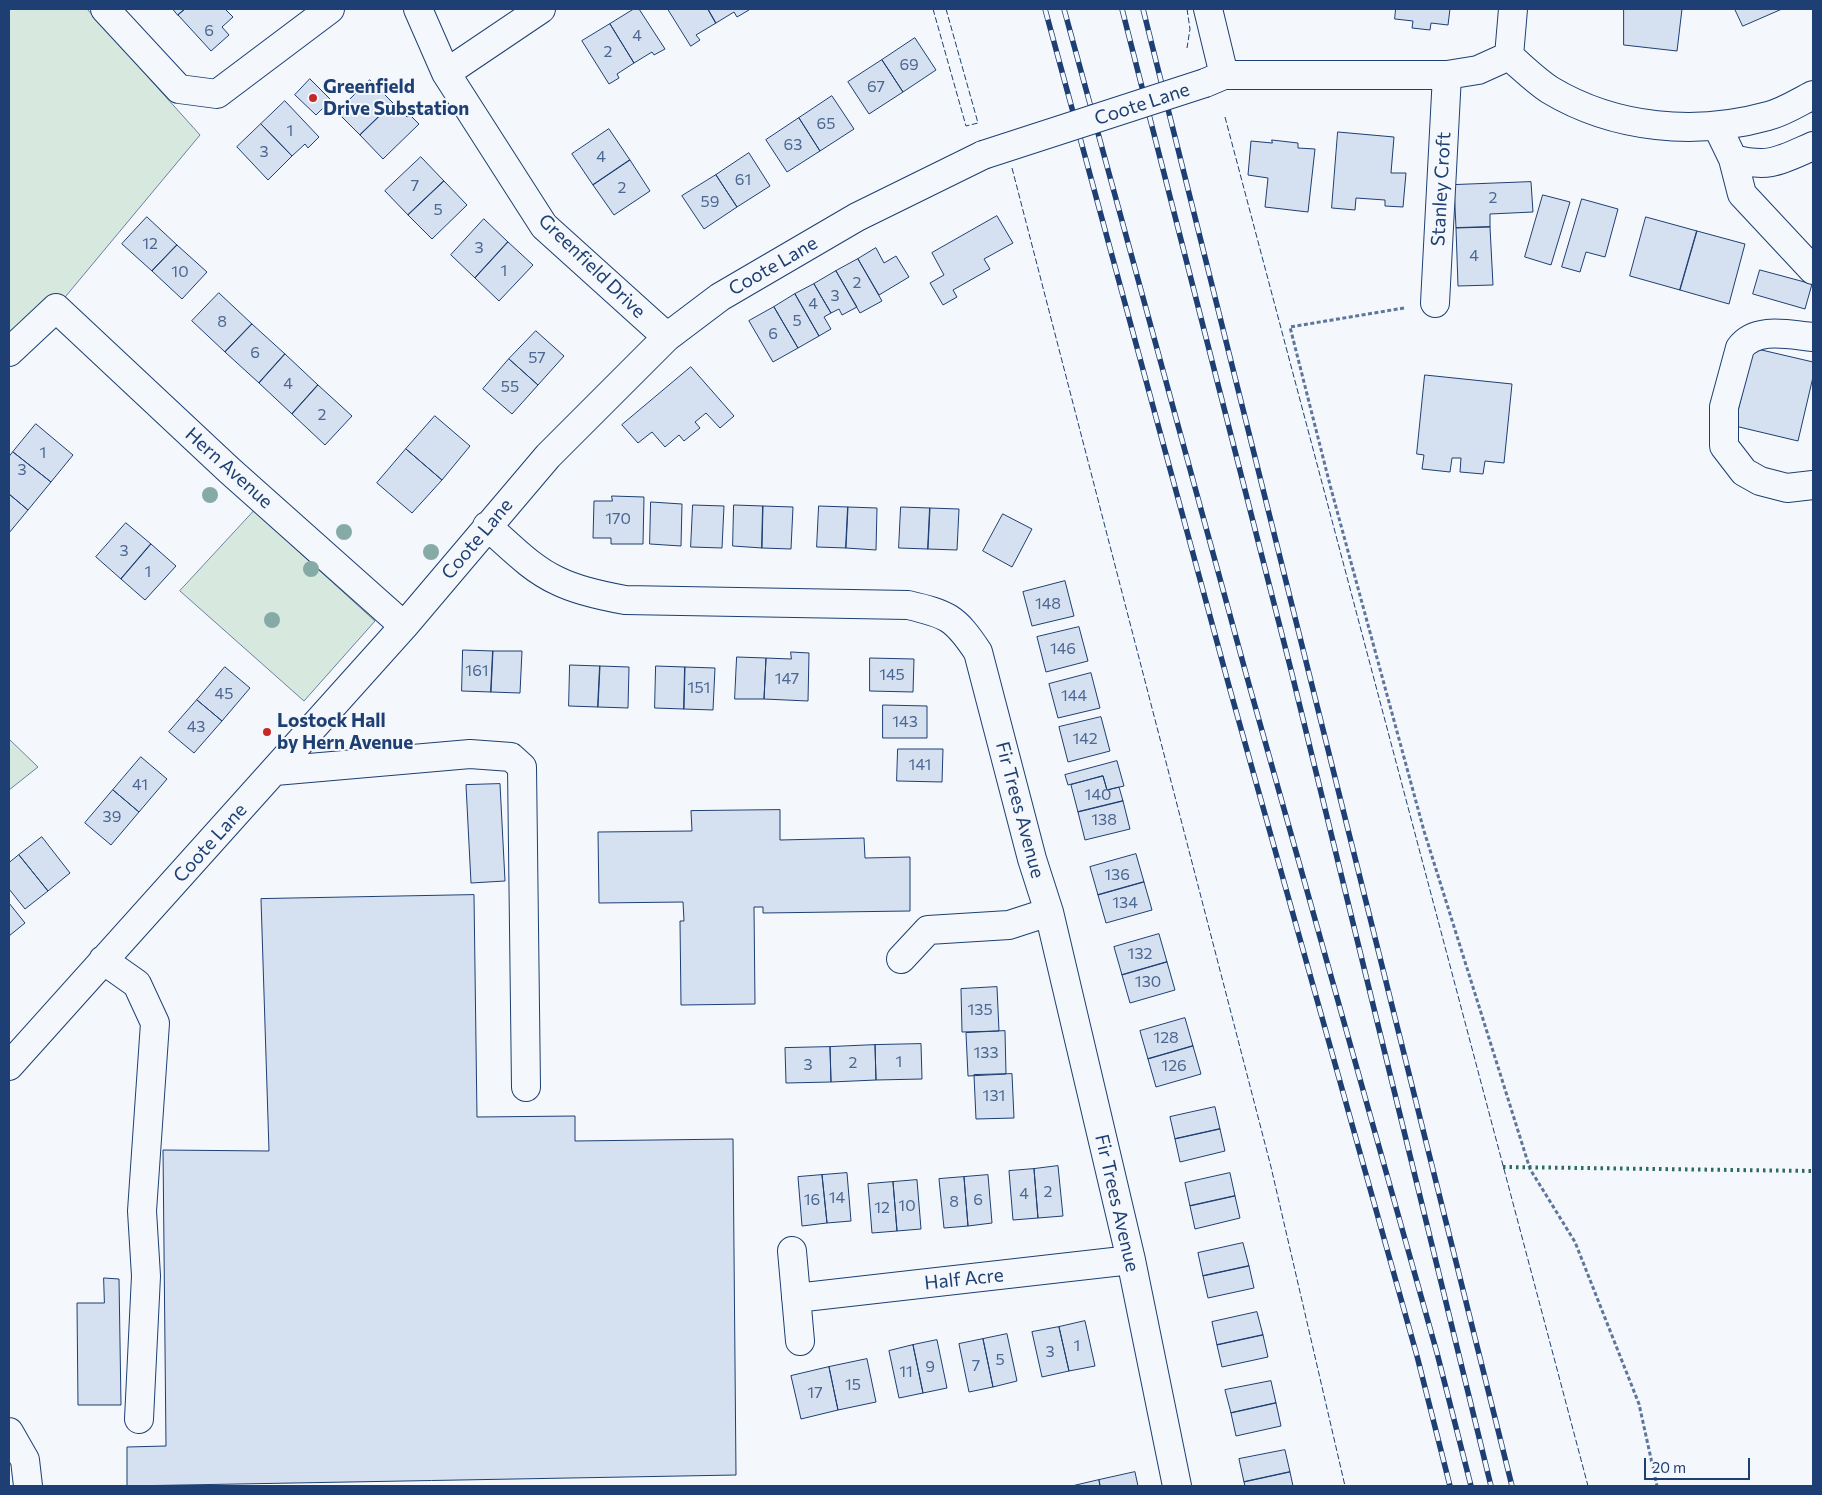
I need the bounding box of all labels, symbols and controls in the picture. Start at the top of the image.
house number: 6 [204,21,214,41]
house number: 4 [632,26,642,46]
house number: 2 [604,42,612,62]
house number: 69 [899,55,919,75]
place label: Greenfield Drive Substation [323,76,469,120]
house number: 67 [867,77,885,97]
street label: Coote Lane [1092,78,1192,130]
marker: Greenfield Drive Substation [307,92,319,104]
house number: 65 [817,114,835,134]
house number: 1 [287,121,293,141]
street label: Stanley Croft [1427,131,1455,247]
house number: 63 [784,135,802,155]
house number: 3 [259,142,269,162]
house number: 4 [596,147,606,167]
house number: 61 [735,170,751,190]
house number: 7 [411,176,419,196]
house number: 2 [618,178,626,198]
house number: 2 [1489,188,1497,208]
house number: 59 [701,192,719,212]
house number: 5 [433,200,443,220]
street label: Greenfield Drive [534,209,650,323]
street label: Coote Lane [725,231,821,301]
house number: 12 [142,234,158,254]
house number: 3 [474,238,484,258]
house number: 4 [1469,246,1479,266]
house number: 1 [501,261,507,281]
house number: 10 [171,262,189,282]
house number: 2 [853,273,861,293]
house number: 3 [830,286,840,306]
house number: 4 [808,294,818,314]
house number: 5 [792,311,802,331]
house number: 8 [217,312,227,332]
house number: 6 [768,324,778,344]
house number: 6 [250,343,260,363]
house number: 57 [528,348,546,368]
house number: 4 [283,374,293,394]
house number: 55 [501,377,519,397]
house number: 2 [318,405,326,425]
street label: Hern Avenue [181,423,277,513]
house number: 1 [40,443,46,463]
house number: 3 [17,460,27,480]
street label: Coote Lane [437,494,517,584]
house number: 170 [605,509,631,529]
house number: 3 [119,541,129,561]
house number: 1 [145,562,151,582]
house number: 148 [1035,594,1061,614]
house number: 146 [1050,639,1076,659]
house number: 161 [465,661,489,681]
house number: 145 [879,665,905,685]
house number: 147 [775,669,799,689]
house number: 151 [688,678,710,698]
house number: 45 [215,684,233,704]
house number: 144 [1061,686,1087,706]
place label: Lostock Hall by Hern Avenue [277,710,413,754]
house number: 143 [892,712,918,732]
house number: 43 [187,717,205,737]
marker: Lostock Hall by Hern Avenue [261,726,273,738]
house number: 142 [1072,729,1098,749]
street label: Fir Trees Avenue [991,739,1049,881]
house number: 141 [909,755,931,775]
house number: 41 [132,775,148,795]
house number: 140 [1085,785,1111,805]
street label: Coote Lane [169,799,251,887]
house number: 39 [103,807,121,827]
house number: 138 [1091,810,1117,830]
house number: 136 [1104,865,1130,885]
house number: 134 [1112,893,1138,913]
house number: 132 [1128,944,1152,964]
house number: 130 [1135,972,1161,992]
house number: 135 [967,1000,993,1020]
house number: 128 [1153,1028,1179,1048]
house number: 133 [973,1043,999,1063]
house number: 1 [896,1052,902,1072]
house number: 2 [849,1053,857,1073]
house number: 3 [803,1055,813,1075]
house number: 126 [1161,1056,1187,1076]
house number: 131 [983,1086,1005,1106]
street label: Fir Trees Avenue [1090,1132,1144,1274]
house number: 2 [1044,1182,1052,1202]
house number: 4 [1019,1184,1029,1204]
house number: 14 [829,1188,845,1208]
house number: 16 [804,1190,820,1210]
house number: 6 [973,1190,983,1210]
house number: 8 [949,1192,959,1212]
house number: 10 [898,1196,916,1216]
house number: 12 [874,1198,890,1218]
street label: Half Acre [923,1264,1005,1294]
house number: 1 [1074,1336,1080,1356]
house number: 3 [1045,1342,1055,1362]
house number: 5 [995,1350,1005,1370]
house number: 7 [972,1356,980,1376]
house number: 9 [925,1357,935,1377]
house number: 11 [899,1362,913,1382]
house number: 15 [845,1375,861,1395]
house number: 17 [807,1383,823,1403]
scale bar [1647,1448,1753,1480]
text: 20 m [1652,1458,1686,1476]

